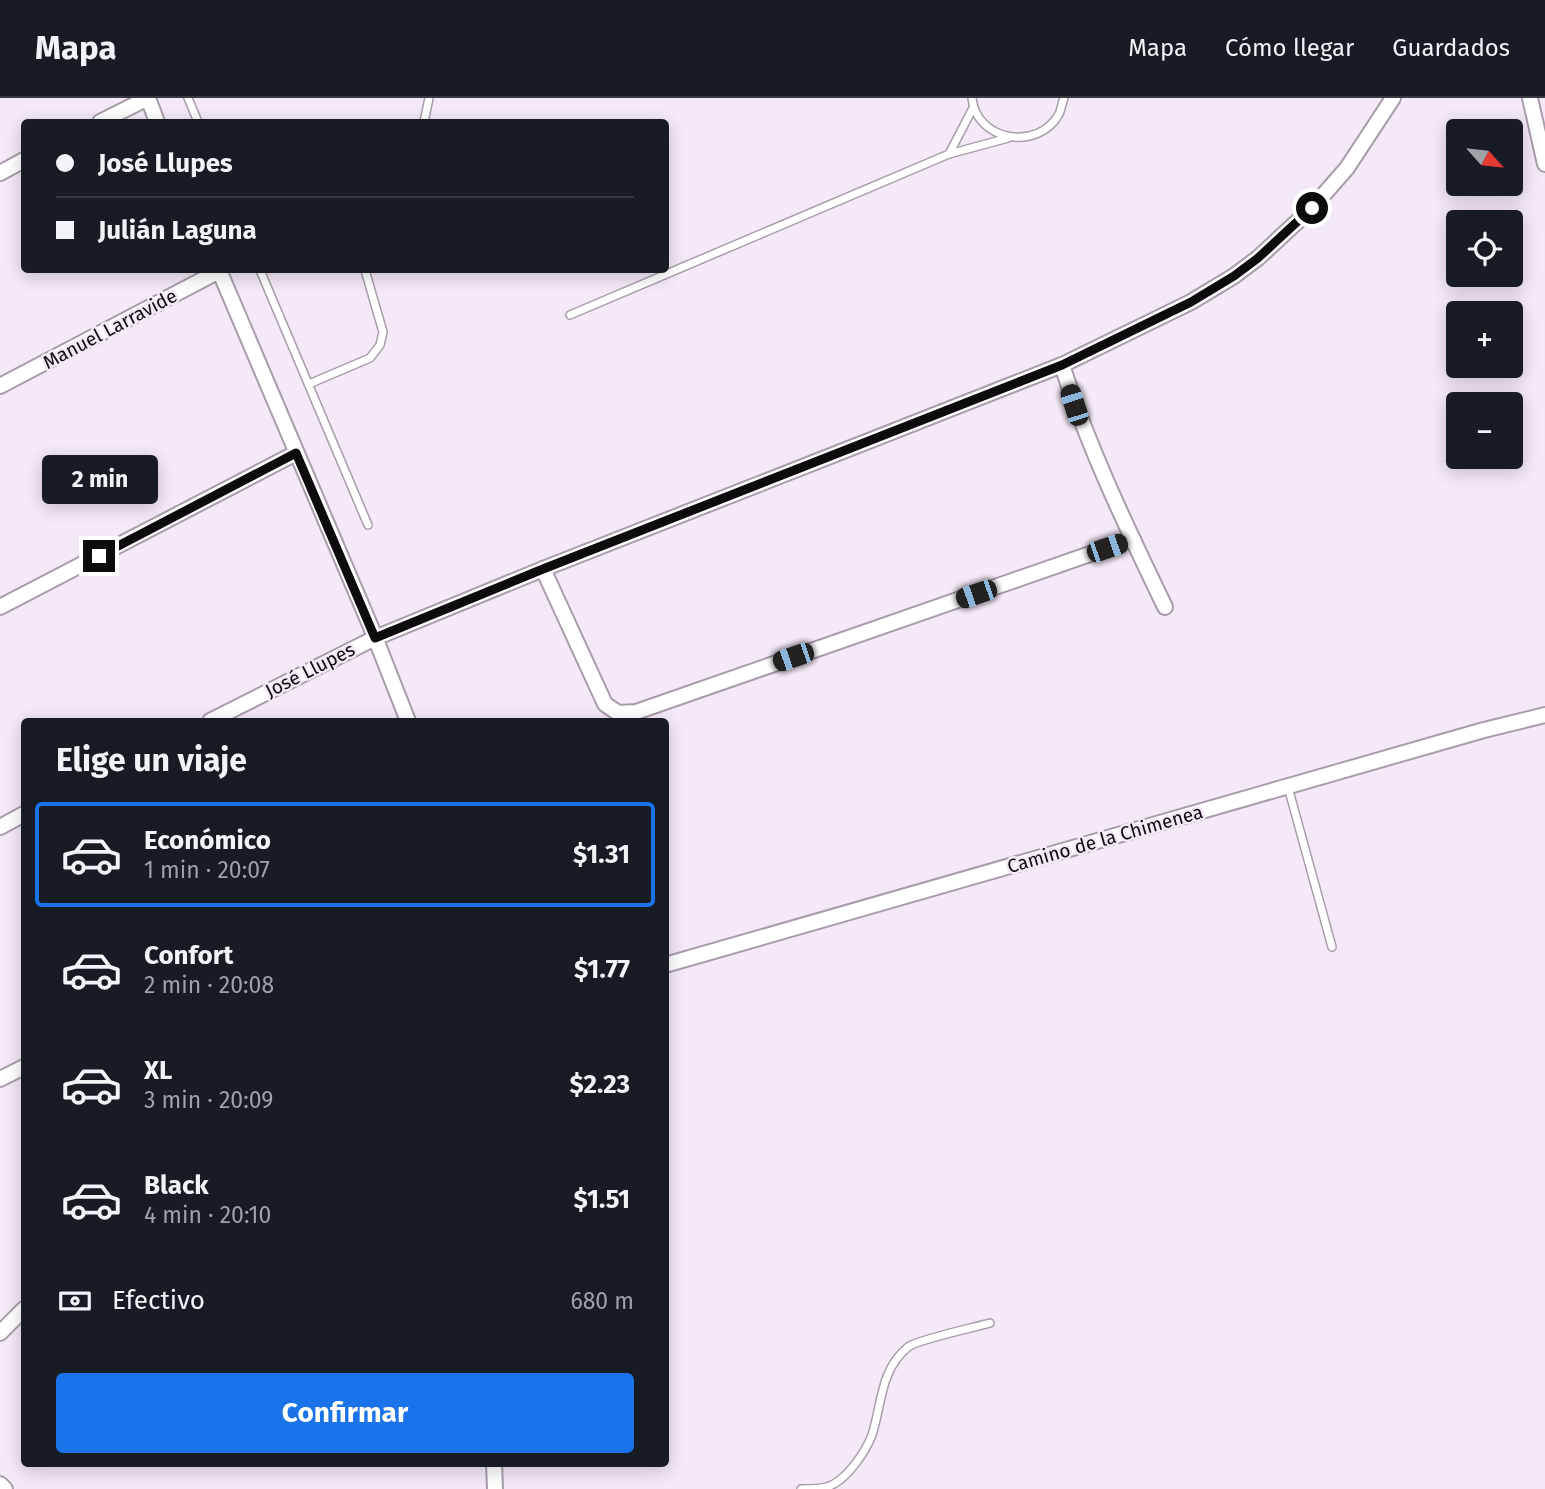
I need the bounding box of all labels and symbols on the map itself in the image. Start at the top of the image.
north arrow [1446,119,1522,196]
route start [1296,192,1328,224]
street label: Manuel Larravide [39,284,181,374]
car [1058,382,1091,428]
callout: 2 min [41,454,157,504]
car [1084,531,1131,565]
route end [83,540,115,572]
car [953,577,1000,611]
street label: José Llupes [261,638,359,702]
car [770,640,817,674]
street label: Camino de la Chimenea [1004,800,1206,878]

